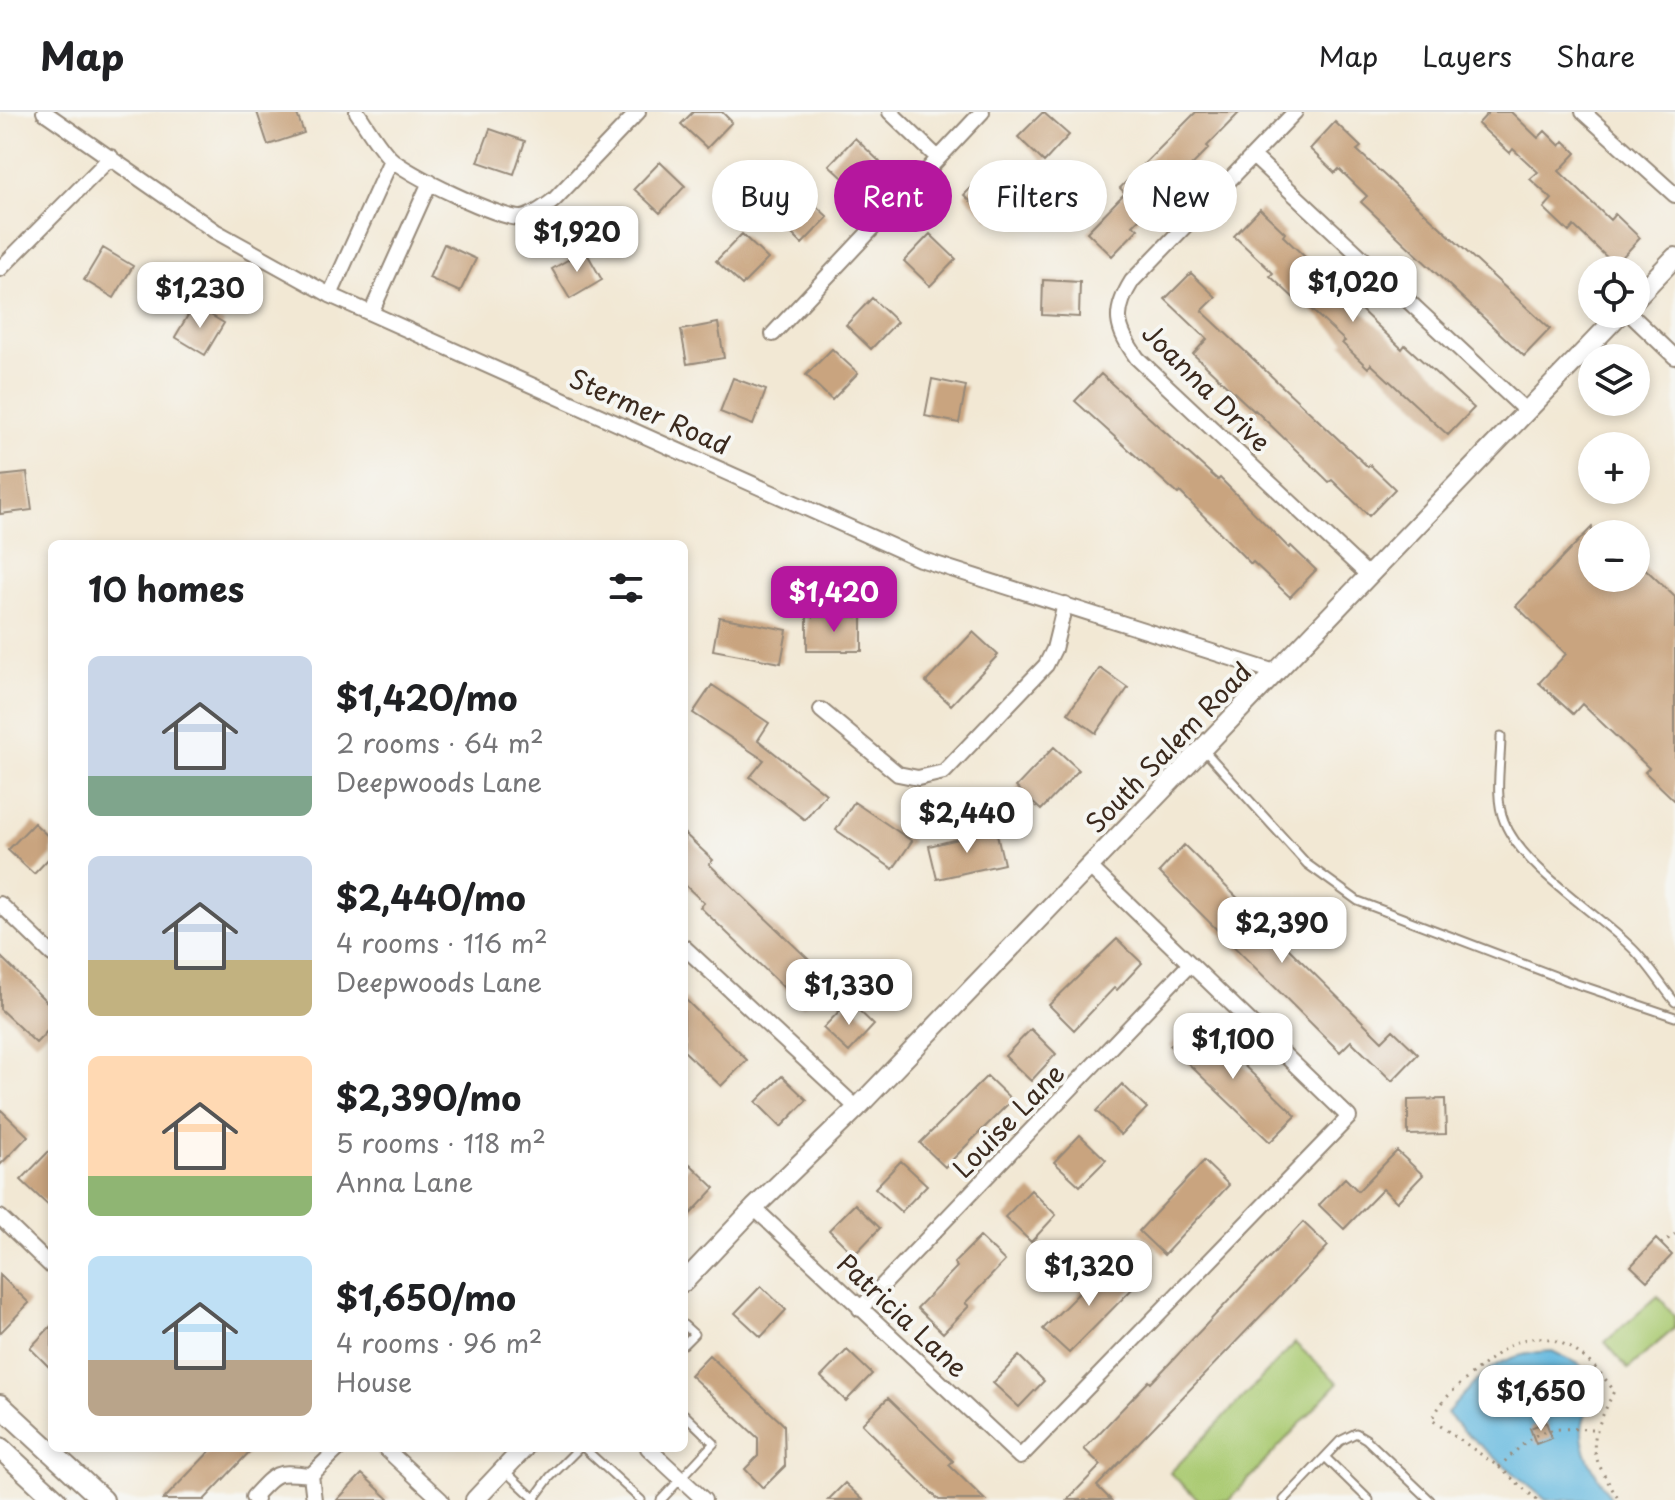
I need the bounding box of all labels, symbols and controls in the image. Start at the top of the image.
text: Map [40,27,124,84]
text: Map [1318,34,1378,77]
text: Layers [1422,34,1512,77]
text: Share [1556,34,1635,77]
chip: Buy [712,160,818,232]
chip: Rent [834,160,952,232]
chip: Filters [968,160,1107,232]
chip: New [1123,160,1237,232]
pin: $1,920 [512,206,642,274]
text: $1,920 [533,212,621,251]
pin: $1,020 [1288,256,1418,324]
map controls [1578,256,1650,592]
button: locate [1578,256,1650,328]
pin: $1,230 [135,262,265,330]
text: $1,020 [1308,262,1398,301]
text: $1,230 [155,268,245,307]
street label: Joanna Drive [1134,314,1280,460]
button: layers [1578,344,1650,416]
street label: Stermer Road [564,358,736,464]
button: + [1578,432,1650,504]
button: − [1578,520,1650,592]
text: 10 homes [88,562,244,614]
icon: filters [604,566,648,610]
pin: $1,420 [769,566,899,634]
text: $1,420 [789,572,879,611]
street label: South Salem Road [1076,653,1260,841]
text: $1,420/mo [336,671,517,723]
icon: home [152,688,248,784]
text: 2 rooms · 64 m² [336,723,544,762]
text: Deepwoods Lane [336,762,542,801]
pin: $2,440 [902,787,1032,855]
text: $2,440 [919,793,1015,832]
text: $2,440/mo [336,871,526,923]
icon: home [152,888,248,984]
pin: $2,390 [1217,897,1347,965]
text: $2,390 [1236,903,1328,942]
text: 4 rooms · 116 m² [336,923,548,962]
pin: $1,330 [784,959,914,1027]
text: Deepwoods Lane [336,962,542,1001]
text: $1,330 [804,965,894,1004]
pin: $1,100 [1168,1013,1298,1081]
text: $1,100 [1191,1019,1275,1058]
street label: Louise Lane [943,1054,1073,1186]
text: $2,390/mo [336,1071,521,1123]
icon: home [152,1088,248,1184]
text: 5 rooms · 118 m² [336,1123,546,1162]
text: Anna Lane [336,1162,473,1201]
pin: $1,320 [1024,1240,1154,1308]
street label: Patricia Lane [829,1244,977,1386]
text: $1,320 [1044,1246,1134,1285]
text: $1,650/mo [336,1271,516,1323]
icon: home [152,1288,248,1384]
text: 4 rooms · 96 m² [336,1323,542,1362]
text: House [336,1362,412,1401]
pin: $1,650 [1476,1365,1606,1433]
text: $1,650 [1497,1371,1585,1410]

